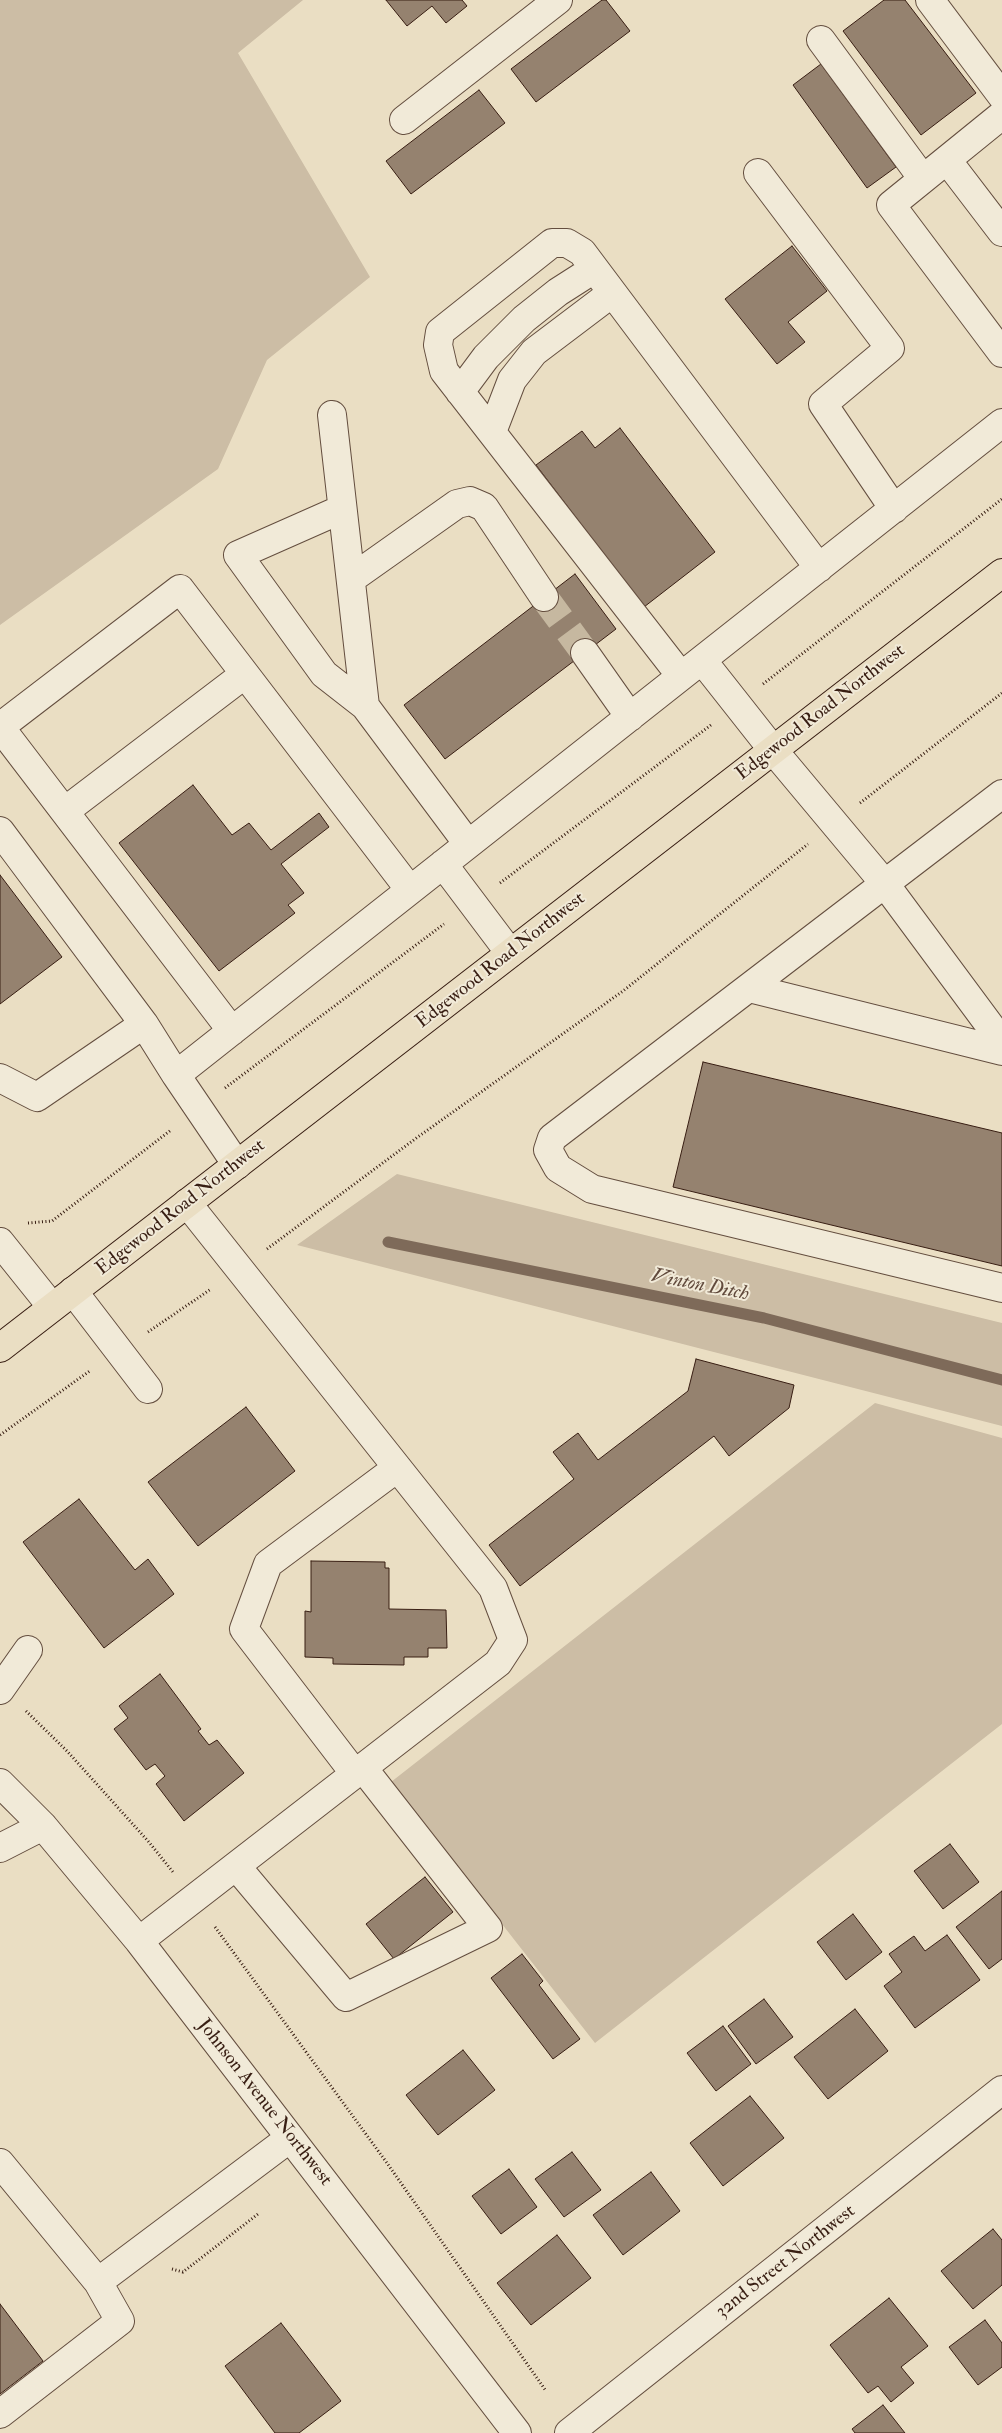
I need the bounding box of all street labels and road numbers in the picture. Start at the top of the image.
street label: Edgewood Road Northwest [732,640,910,786]
street label: Edgewood Road Northwest [412,888,590,1034]
street label: Edgewood Road Northwest [92,1135,270,1281]
street label: Johnson Avenue Northwest [192,2015,336,2191]
street label: 32nd Street Northwest [712,2200,860,2324]

